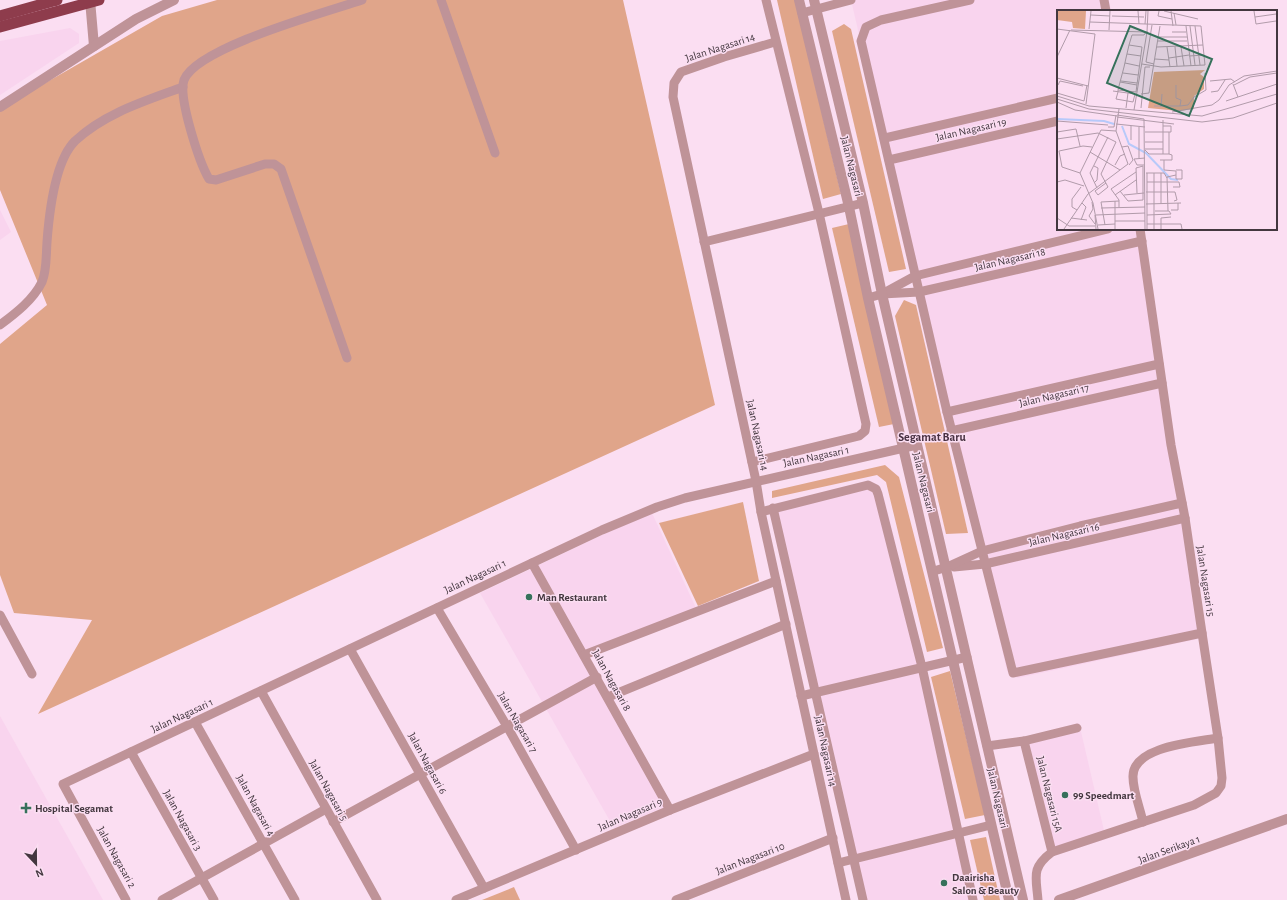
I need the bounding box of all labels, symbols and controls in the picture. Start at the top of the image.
inset map [1057,10,1277,230]
street label: Jalan Nagasari 14 [684,31,756,64]
street label: Jalan Nagasari 19 [935,116,1008,143]
street label: Jalan Nagasari [839,135,864,197]
street label: Jalan Nagasari 18 [974,246,1047,273]
street label: Jalan Nagasari 17 [1018,382,1091,409]
street label: Jalan Nagasari 14 [745,399,770,472]
district label: Segamat Baru [898,431,966,443]
street label: Jalan Nagasari 1 [782,444,850,469]
street label: Jalan Nagasari [911,451,936,513]
street label: Jalan Nagasari 16 [1028,521,1101,548]
street label: Jalan Nagasari 15 [1194,545,1217,618]
street label: Jalan Nagasari 1 [443,557,508,596]
marker: Man Restaurant [524,592,534,602]
place label: Man Restaurant [537,592,607,603]
street label: Jalan Nagasari 8 [590,648,633,713]
street label: Jalan Nagasari 7 [496,690,539,755]
street label: Jalan Nagasari 1 [150,696,215,735]
street label: Jalan Nagasari 14 [813,715,838,788]
street label: Jalan Nagasari 6 [406,731,449,796]
street label: Jalan Nagasari 15A [1035,755,1064,834]
street label: Jalan Nagasari 5 [307,758,350,823]
street label: Jalan Nagasari [985,767,1010,829]
street label: Jalan Nagasari 4 [234,773,277,838]
street label: Jalan Nagasari 3 [161,788,204,853]
marker: 99 Speedmart [1060,790,1070,800]
place label: 99 Speedmart [1073,790,1135,801]
street label: Jalan Nagasari 9 [597,796,664,833]
marker: Hospital Segamat [20,802,32,814]
place label: Hospital Segamat [35,803,113,814]
street label: Jalan Nagasari 2 [95,825,138,890]
street label: Jalan Serikaya 1 [1137,833,1201,866]
street label: Jalan Nagasari 10 [714,840,786,877]
north arrow [16,844,56,884]
text: N [34,866,45,879]
place label: Daairisha Salon & Beauty [952,872,1019,896]
marker: Daairisha Salon & Beauty [939,878,949,888]

